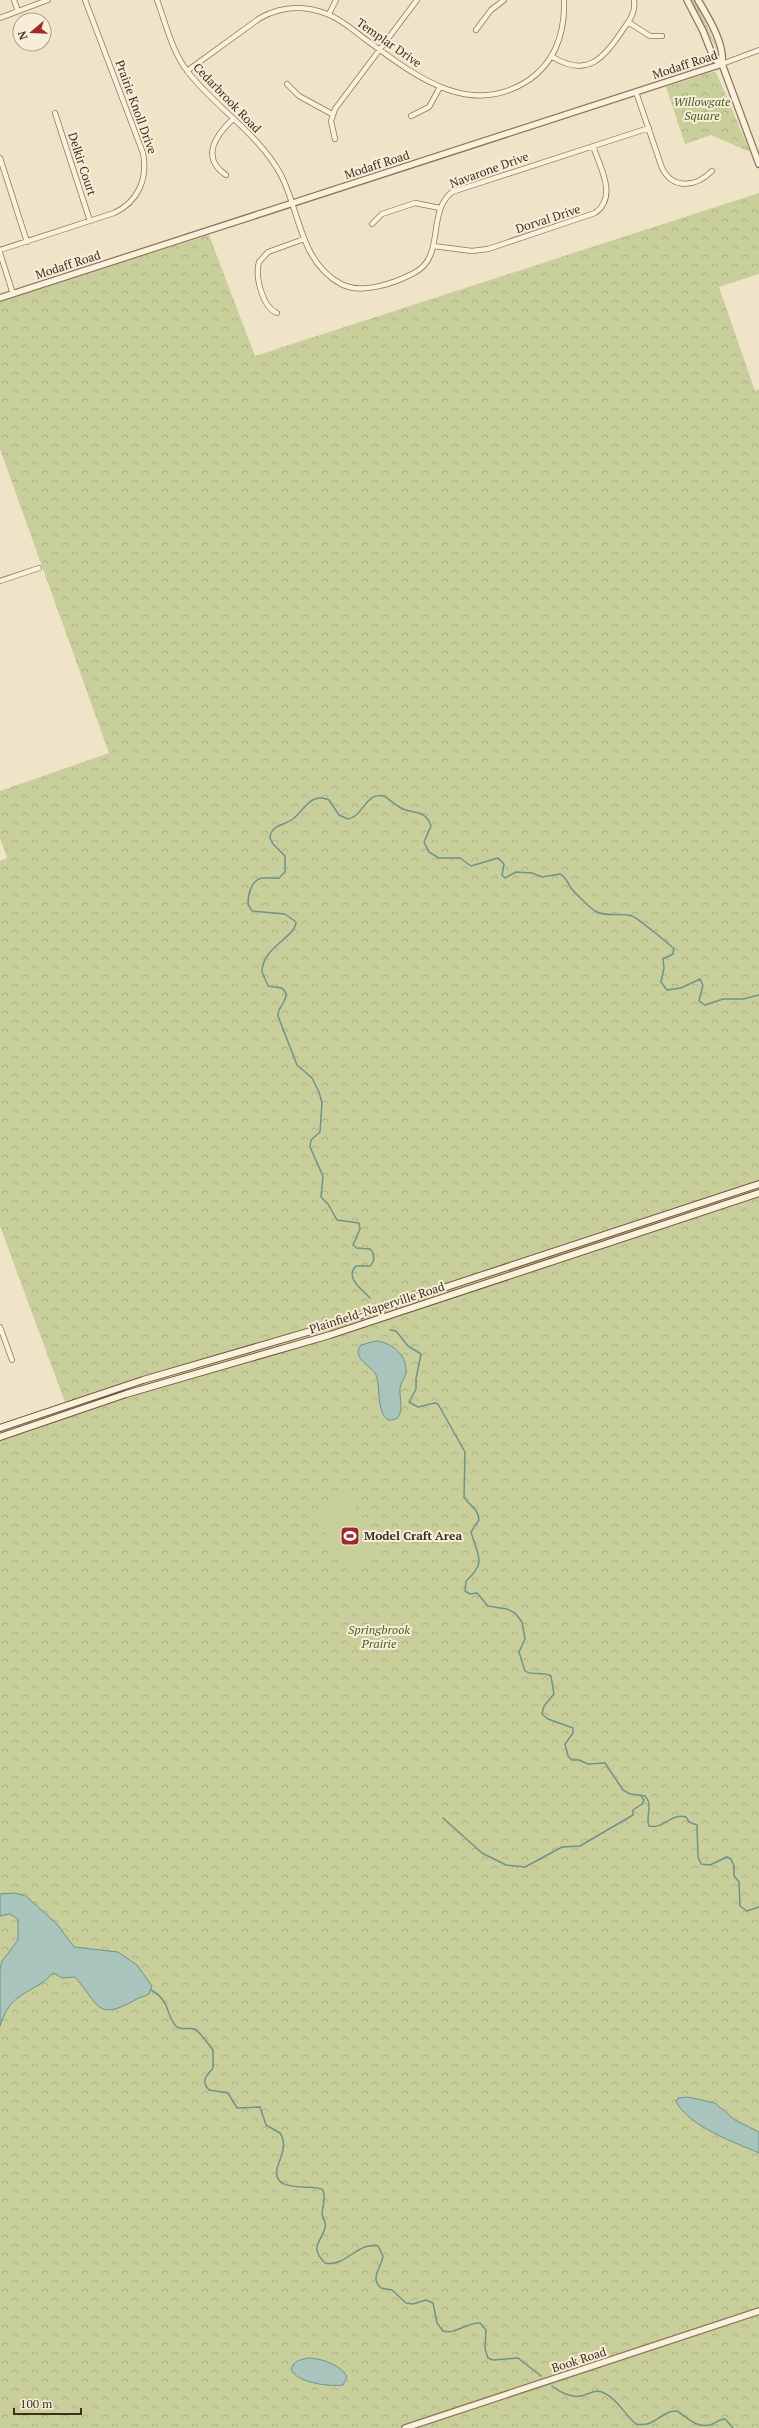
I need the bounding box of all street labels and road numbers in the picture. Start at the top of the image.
street label: Templar Drive [354,15,425,70]
street label: Modaff Road [650,47,720,82]
street label: Prairie Knoll Drive [113,58,160,156]
street label: Cedarbrook Road [190,60,265,136]
street label: Delkir Court [65,130,100,198]
street label: Modaff Road [342,147,412,182]
street label: Navarone Drive [447,148,530,191]
street label: Dorval Drive [514,201,582,236]
street label: Modaff Road [33,247,103,282]
street label: Plainfield-Naperville Road [307,1278,447,1336]
street label: Book Road [550,2344,608,2375]

